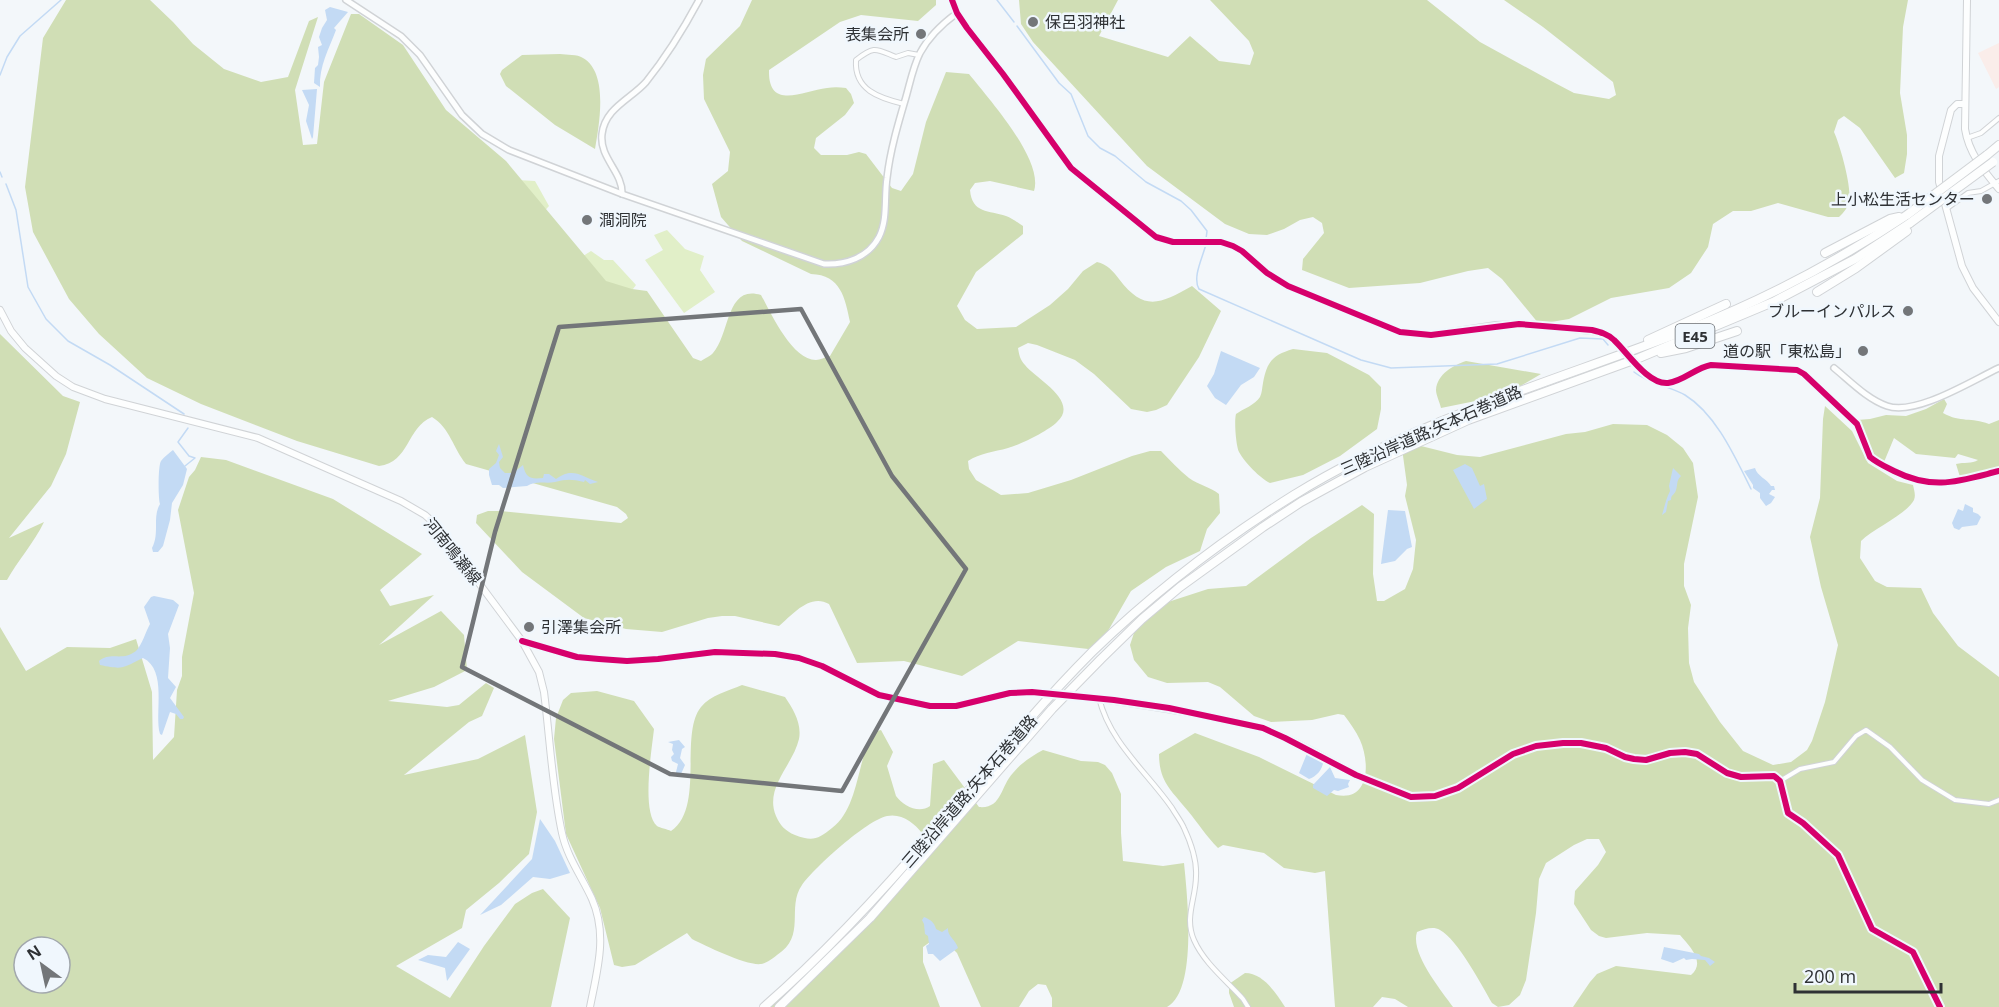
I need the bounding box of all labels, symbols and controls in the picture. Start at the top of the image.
place label: 保呂羽神社 [1045,11,1125,33]
marker: 保呂羽神社 [1026,15,1040,29]
place label: 表集会所 [845,23,909,45]
marker: 表集会所 [914,27,928,41]
place label: 上小松生活センター [1831,188,1975,210]
marker: 上小松生活センター [1980,192,1994,206]
place label: 澗洞院 [599,209,647,231]
marker: 澗洞院 [580,213,594,227]
place label: ブルーインパルス [1768,300,1896,322]
marker: ブルーインパルス [1901,304,1915,318]
road number: E45 [1676,324,1714,348]
place label: 道の駅「東松島」 [1723,340,1851,362]
marker: 道の駅「東松島」 [1856,344,1870,358]
street label: 三陸沿岸道路;矢本石巻道路 [1337,380,1525,480]
street label: 河南鳴瀬線 [419,513,487,589]
place label: 引澤集会所 [541,616,621,638]
marker: 引澤集会所 [522,620,536,634]
street label: 三陸沿岸道路;矢本石巻道路 [896,710,1042,872]
north arrow [12,935,72,995]
text: N [22,940,45,965]
scale bar [1795,956,1940,994]
text: 200 m [1804,964,1856,988]

